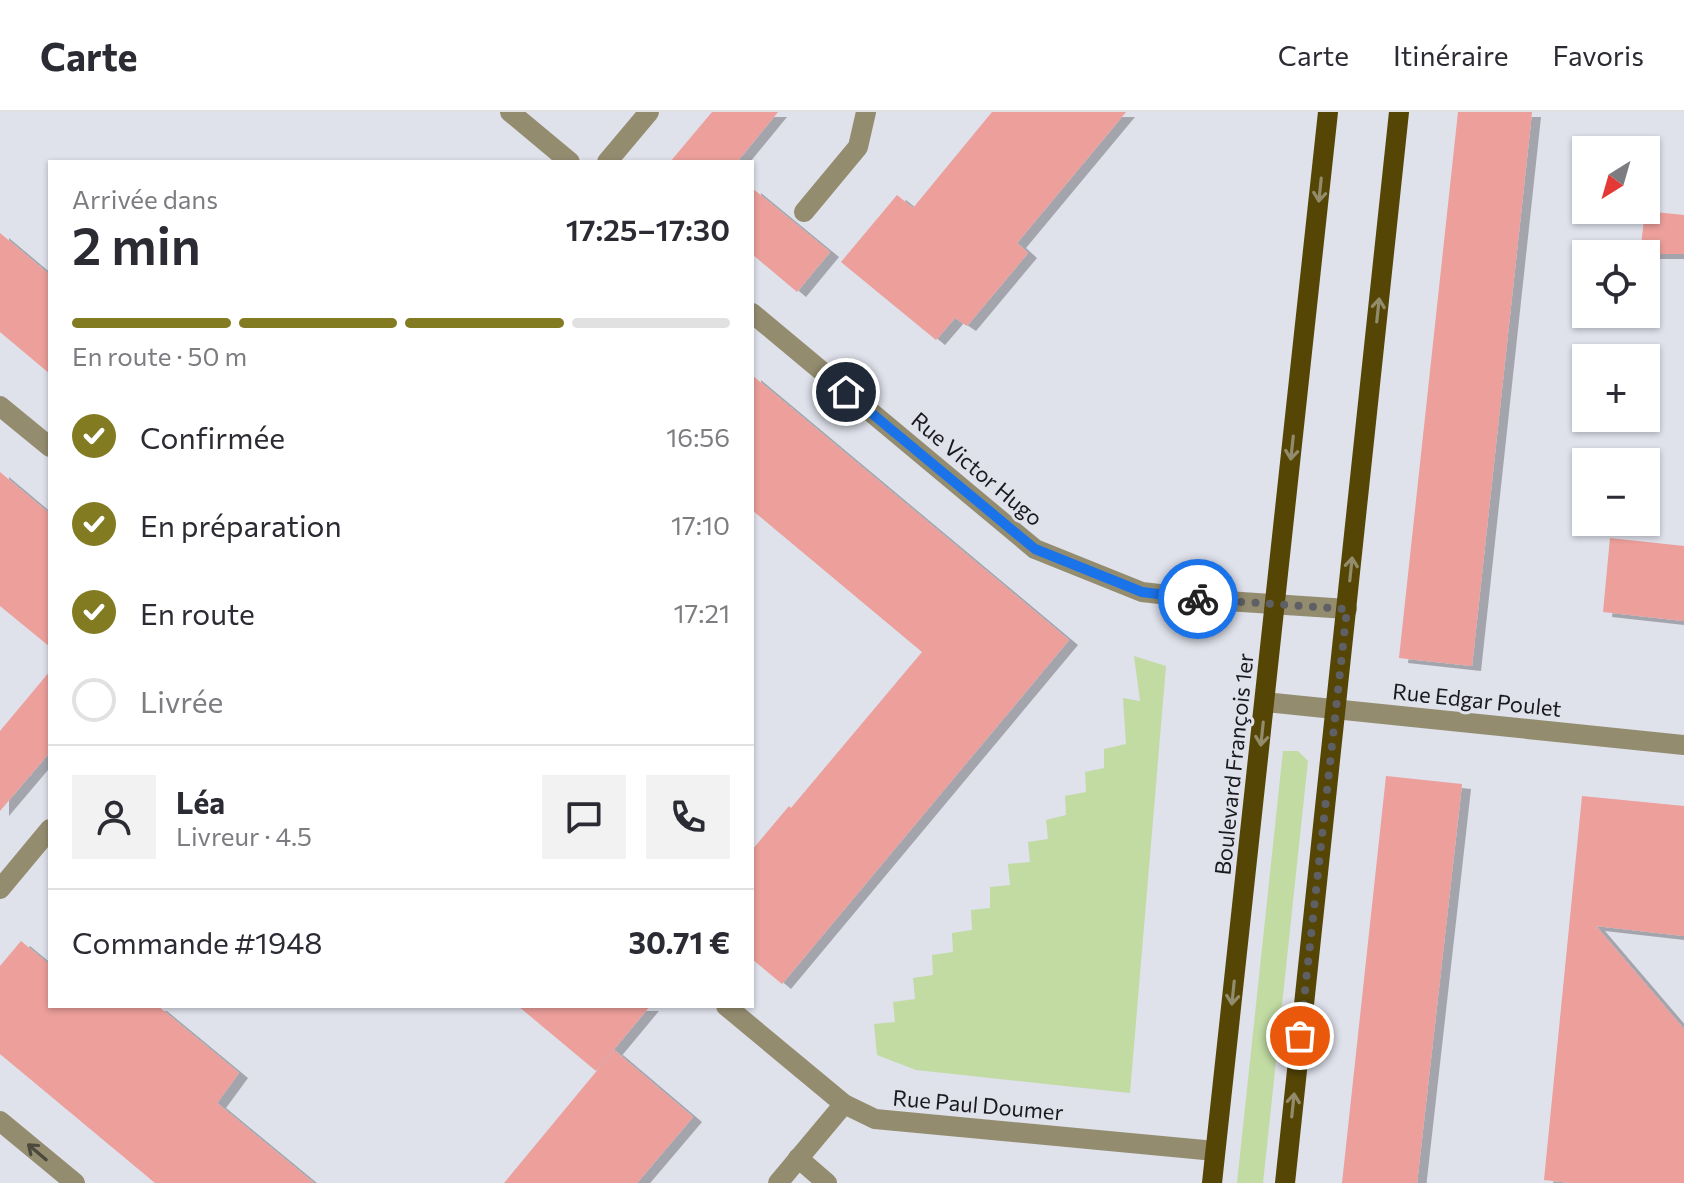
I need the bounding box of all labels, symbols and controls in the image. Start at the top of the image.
text: Carte [40,32,138,79]
text: Carte [1278,38,1349,72]
text: Itinéraire [1393,38,1508,72]
text: Favoris [1552,38,1644,72]
north arrow [1572,136,1660,224]
map controls [1572,136,1660,536]
one-way arrow [1313,176,1328,202]
text: Arrivée dans [72,183,218,214]
text: 17:25–17:30 [566,210,730,247]
text: 2 min [72,212,201,276]
button: locate [1572,240,1660,328]
one-way arrow [1371,297,1386,324]
text: En route · 50 m [72,340,247,371]
button: + [1572,344,1660,432]
pin [812,358,880,426]
icon: home [824,370,868,414]
street label: Rue Victor Hugo [906,406,1048,531]
icon: check [72,414,116,458]
text: Confirmée [140,418,285,455]
text: 16:56 [666,421,730,452]
one-way arrow [1285,434,1300,461]
button: − [1572,448,1660,536]
icon: check [72,502,116,546]
text: En préparation [140,506,342,543]
text: 17:10 [671,509,730,540]
one-way arrow [1343,556,1358,582]
courier [1158,559,1238,639]
icon: bike [1176,577,1220,621]
icon: check [72,590,116,634]
text: En route [140,594,255,631]
text: 17:21 [673,597,730,628]
street label: Boulevard François 1er [1208,651,1259,876]
street label: Rue Edgar Poulet [1391,677,1563,722]
text: Livrée [140,682,223,719]
one-way arrow [1254,721,1269,747]
button: person [72,775,156,859]
button: chat [542,775,626,859]
button: phone [646,775,730,859]
text: Léa [176,783,225,820]
text: Livreur · 4.5 [176,820,312,851]
text: Commande #1948 [72,923,322,960]
text: 30.71 € [628,923,730,960]
one-way arrow [1225,979,1240,1006]
pin [1266,1002,1334,1070]
icon: bag [1278,1014,1322,1058]
street label: Rue Paul Doumer [892,1084,1065,1125]
one-way arrow [1285,1093,1300,1119]
one-way arrow [28,1143,48,1161]

